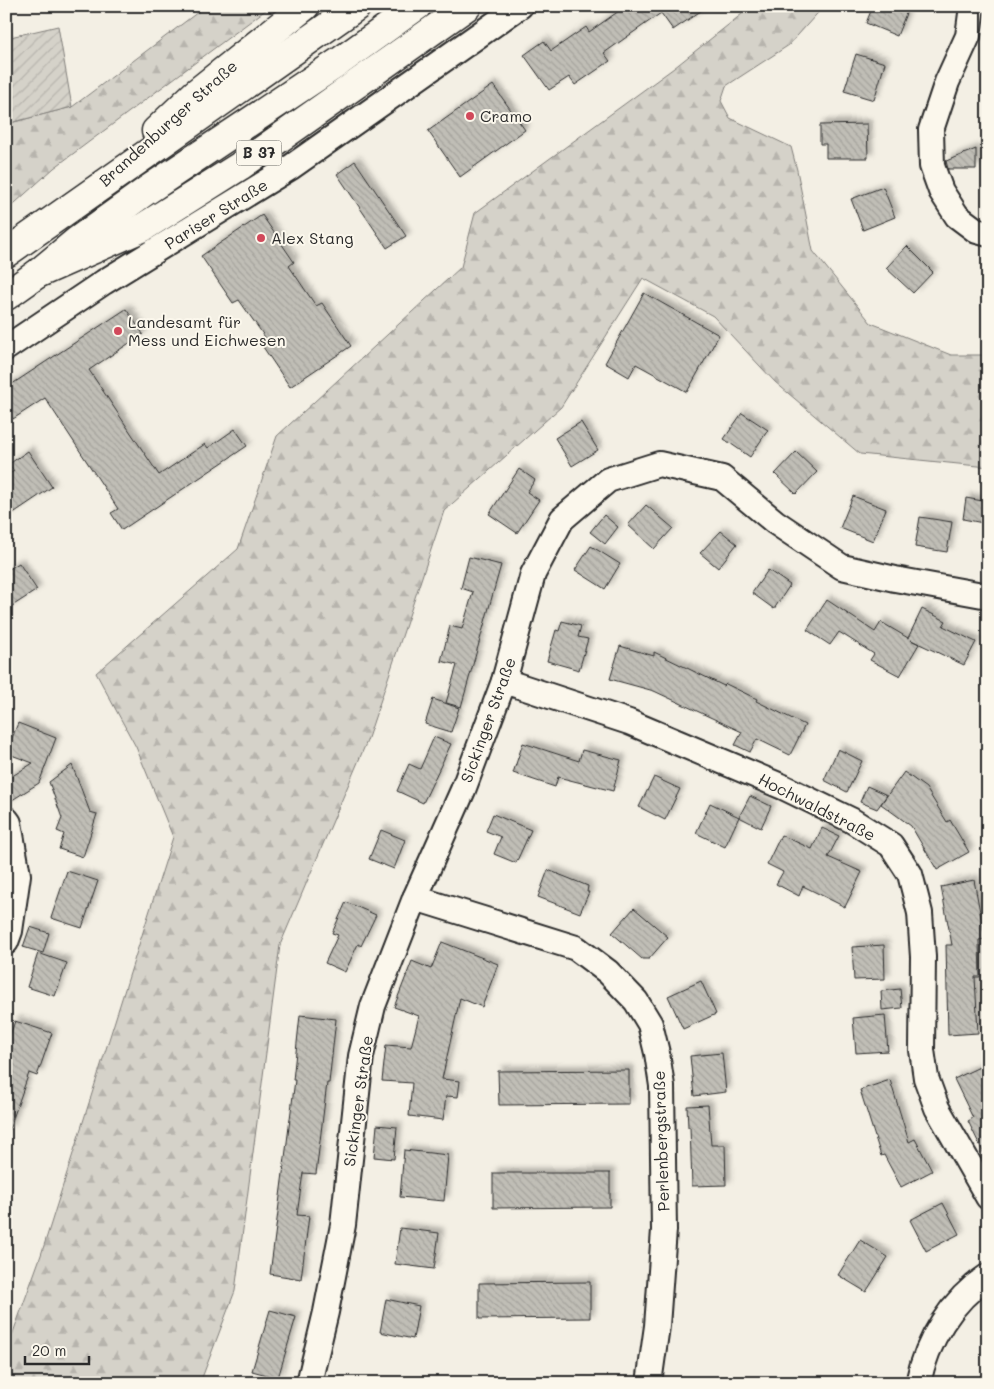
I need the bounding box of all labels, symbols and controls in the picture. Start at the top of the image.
street label: Brandenburger Straße [94,55,241,190]
place label: Cramo [480,105,532,126]
marker: Cramo [464,110,476,122]
road number: B 37 [236,140,282,166]
street label: Pariser Straße [160,174,271,254]
place label: Alex Stang [271,227,353,248]
marker: Alex Stang [255,232,267,244]
place label: Landesamt für Mess und Eichwesen [128,311,286,350]
marker: Landesamt für Mess und Eichwesen [112,325,124,337]
street label: Sickinger Straße [455,654,520,785]
street label: Hochwaldstraße [755,768,879,845]
street label: Sickinger Straße [338,1034,377,1168]
street label: Perlenbergstraße [648,1070,673,1212]
scale bar [25,1334,89,1366]
text: 20 m [32,1340,66,1360]

